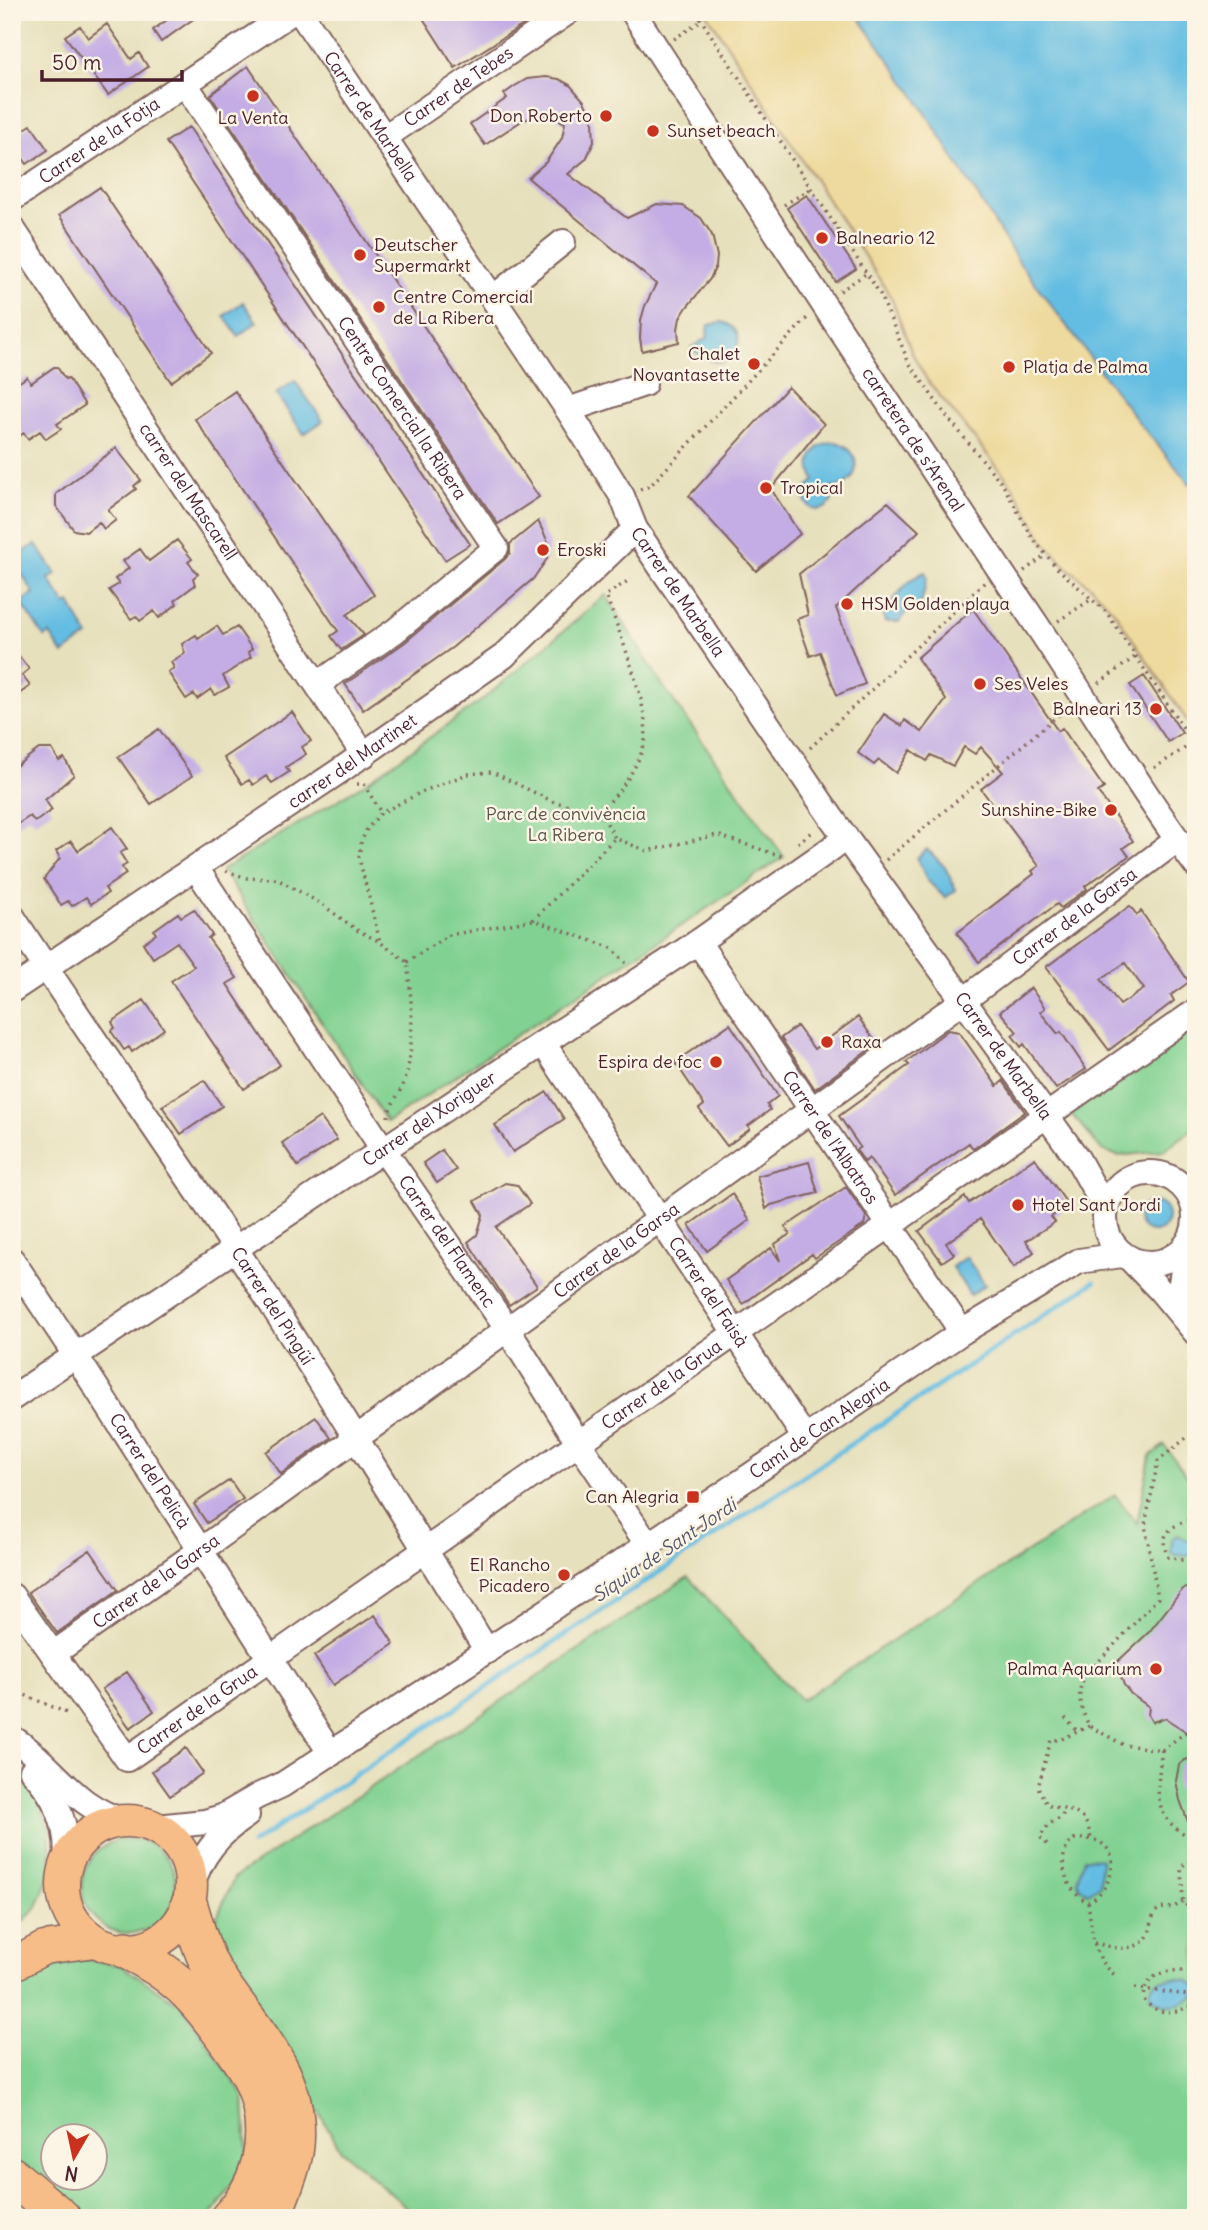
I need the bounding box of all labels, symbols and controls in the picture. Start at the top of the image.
scale bar [42,38,182,82]
street label: Carrer de Tebes [399,41,517,132]
street label: Carrer de Marbella [319,47,423,186]
text: 50 m [52,49,101,76]
marker: La Venta [245,88,261,104]
street label: Carrer de la Fotja [34,92,164,189]
place label: Don Roberto [490,104,592,127]
place label: La Venta [217,106,289,129]
marker: Don Roberto [598,108,614,124]
place label: Sunset beach [667,119,776,142]
marker: Sunset beach [645,123,661,139]
place label: Balneario 12 [836,226,935,249]
marker: Balneario 12 [814,230,830,246]
place label: Deutscher Supermarkt [374,233,470,277]
marker: Deutscher Supermarkt [352,247,368,263]
place label: Centre Comercial de La Ribera [393,285,533,329]
marker: Centre Comercial de La Ribera [371,299,387,315]
street label: Centre Comercial la Ribera [333,312,472,504]
place label: Chalet Novantasette [633,342,740,386]
place label: Platja de Palma [1023,355,1148,378]
marker: Chalet Novantasette [746,356,762,372]
marker: Platja de Palma [1001,359,1017,375]
street label: carretera de s'Arenal [857,363,970,516]
street label: carrer del Mascarell [134,418,243,564]
place label: Tropical [780,476,843,499]
marker: Tropical [758,480,774,496]
street label: Carrer de Marbella [626,522,731,661]
place label: Eroski [557,538,606,561]
marker: Eroski [535,542,551,558]
place label: HSM Golden playa [861,592,1010,615]
marker: HSM Golden playa [839,596,855,612]
place label: Ses Veles [994,672,1068,695]
marker: Ses Veles [972,676,988,692]
place label: Balneari 13 [1052,697,1142,720]
marker: Balneari 13 [1148,701,1164,717]
street label: carrer del Martinet [283,708,421,813]
place label: Sunshine-Bike [981,798,1097,821]
park label: Parc de convivència La Ribera [486,802,646,846]
marker: Sunshine-Bike [1103,802,1119,818]
street label: Carrer de la Garsa [1008,862,1141,971]
street label: Carrer de Marbella [950,987,1058,1124]
place label: Raxa [841,1030,882,1053]
marker: Raxa [819,1034,835,1050]
place label: Espira de foc [598,1050,702,1073]
marker: Espira de foc [708,1054,724,1070]
street label: Carrer del Xoriguer [358,1065,501,1172]
street label: Carrer de l'Albatros [777,1066,884,1208]
street label: Carrer del Flamenc [394,1171,501,1312]
place label: Hotel Sant Jordi [1032,1193,1161,1216]
street label: Carrer de la Garsa [549,1197,684,1303]
marker: Hotel Sant Jordi [1010,1197,1026,1213]
street label: Carrer del Faisà [664,1232,754,1352]
street label: Carrer del Pingüí [226,1242,319,1369]
street label: Carrer de la Grua [597,1334,726,1435]
street label: Camí de Can Alegria [745,1373,894,1484]
street label: Carrer del Pelicà [104,1408,196,1533]
place label: Can Alegria [585,1485,679,1508]
marker: Can Alegria [685,1489,701,1505]
water label: Síquia de Sant Jordi [588,1491,743,1607]
street label: Carrer de la Garsa [88,1529,224,1634]
place label: El Rancho Picadero [469,1553,550,1597]
marker: El Rancho Picadero [556,1567,572,1583]
place label: Palma Aquarium [1007,1657,1142,1680]
street label: Carrer de la Grua [132,1660,261,1760]
marker: Palma Aquarium [1148,1661,1164,1677]
north arrow [38,2122,108,2192]
text: N [63,2161,80,2187]

